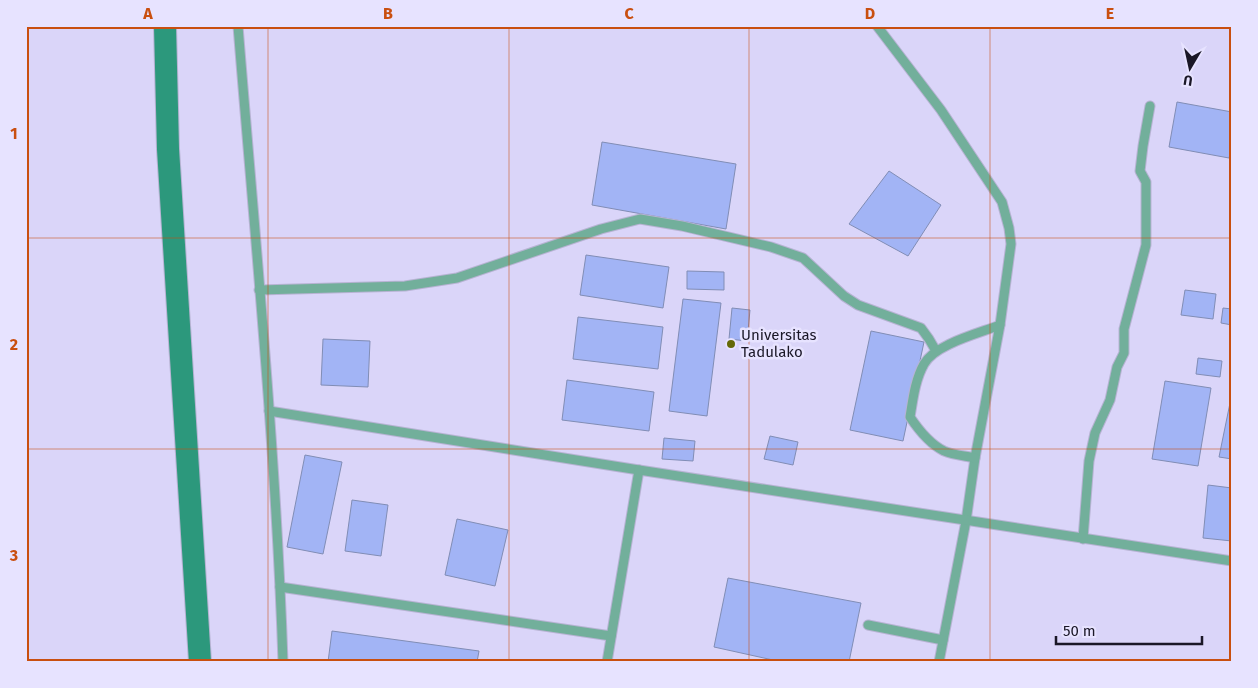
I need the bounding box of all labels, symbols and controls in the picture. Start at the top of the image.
text: A [142,4,153,23]
text: B [383,4,393,23]
text: C [624,4,634,23]
text: D [865,4,875,23]
text: E [1106,4,1114,23]
north arrow [1166,42,1216,92]
text: U [1182,71,1194,89]
text: 1 [10,124,18,143]
place label: Universitas Tadulako [741,326,817,361]
text: 2 [10,335,18,354]
marker: Universitas Tadulako [725,338,737,350]
text: 3 [9,546,18,565]
scale bar [1056,613,1202,645]
text: 50 m [1063,622,1096,640]

